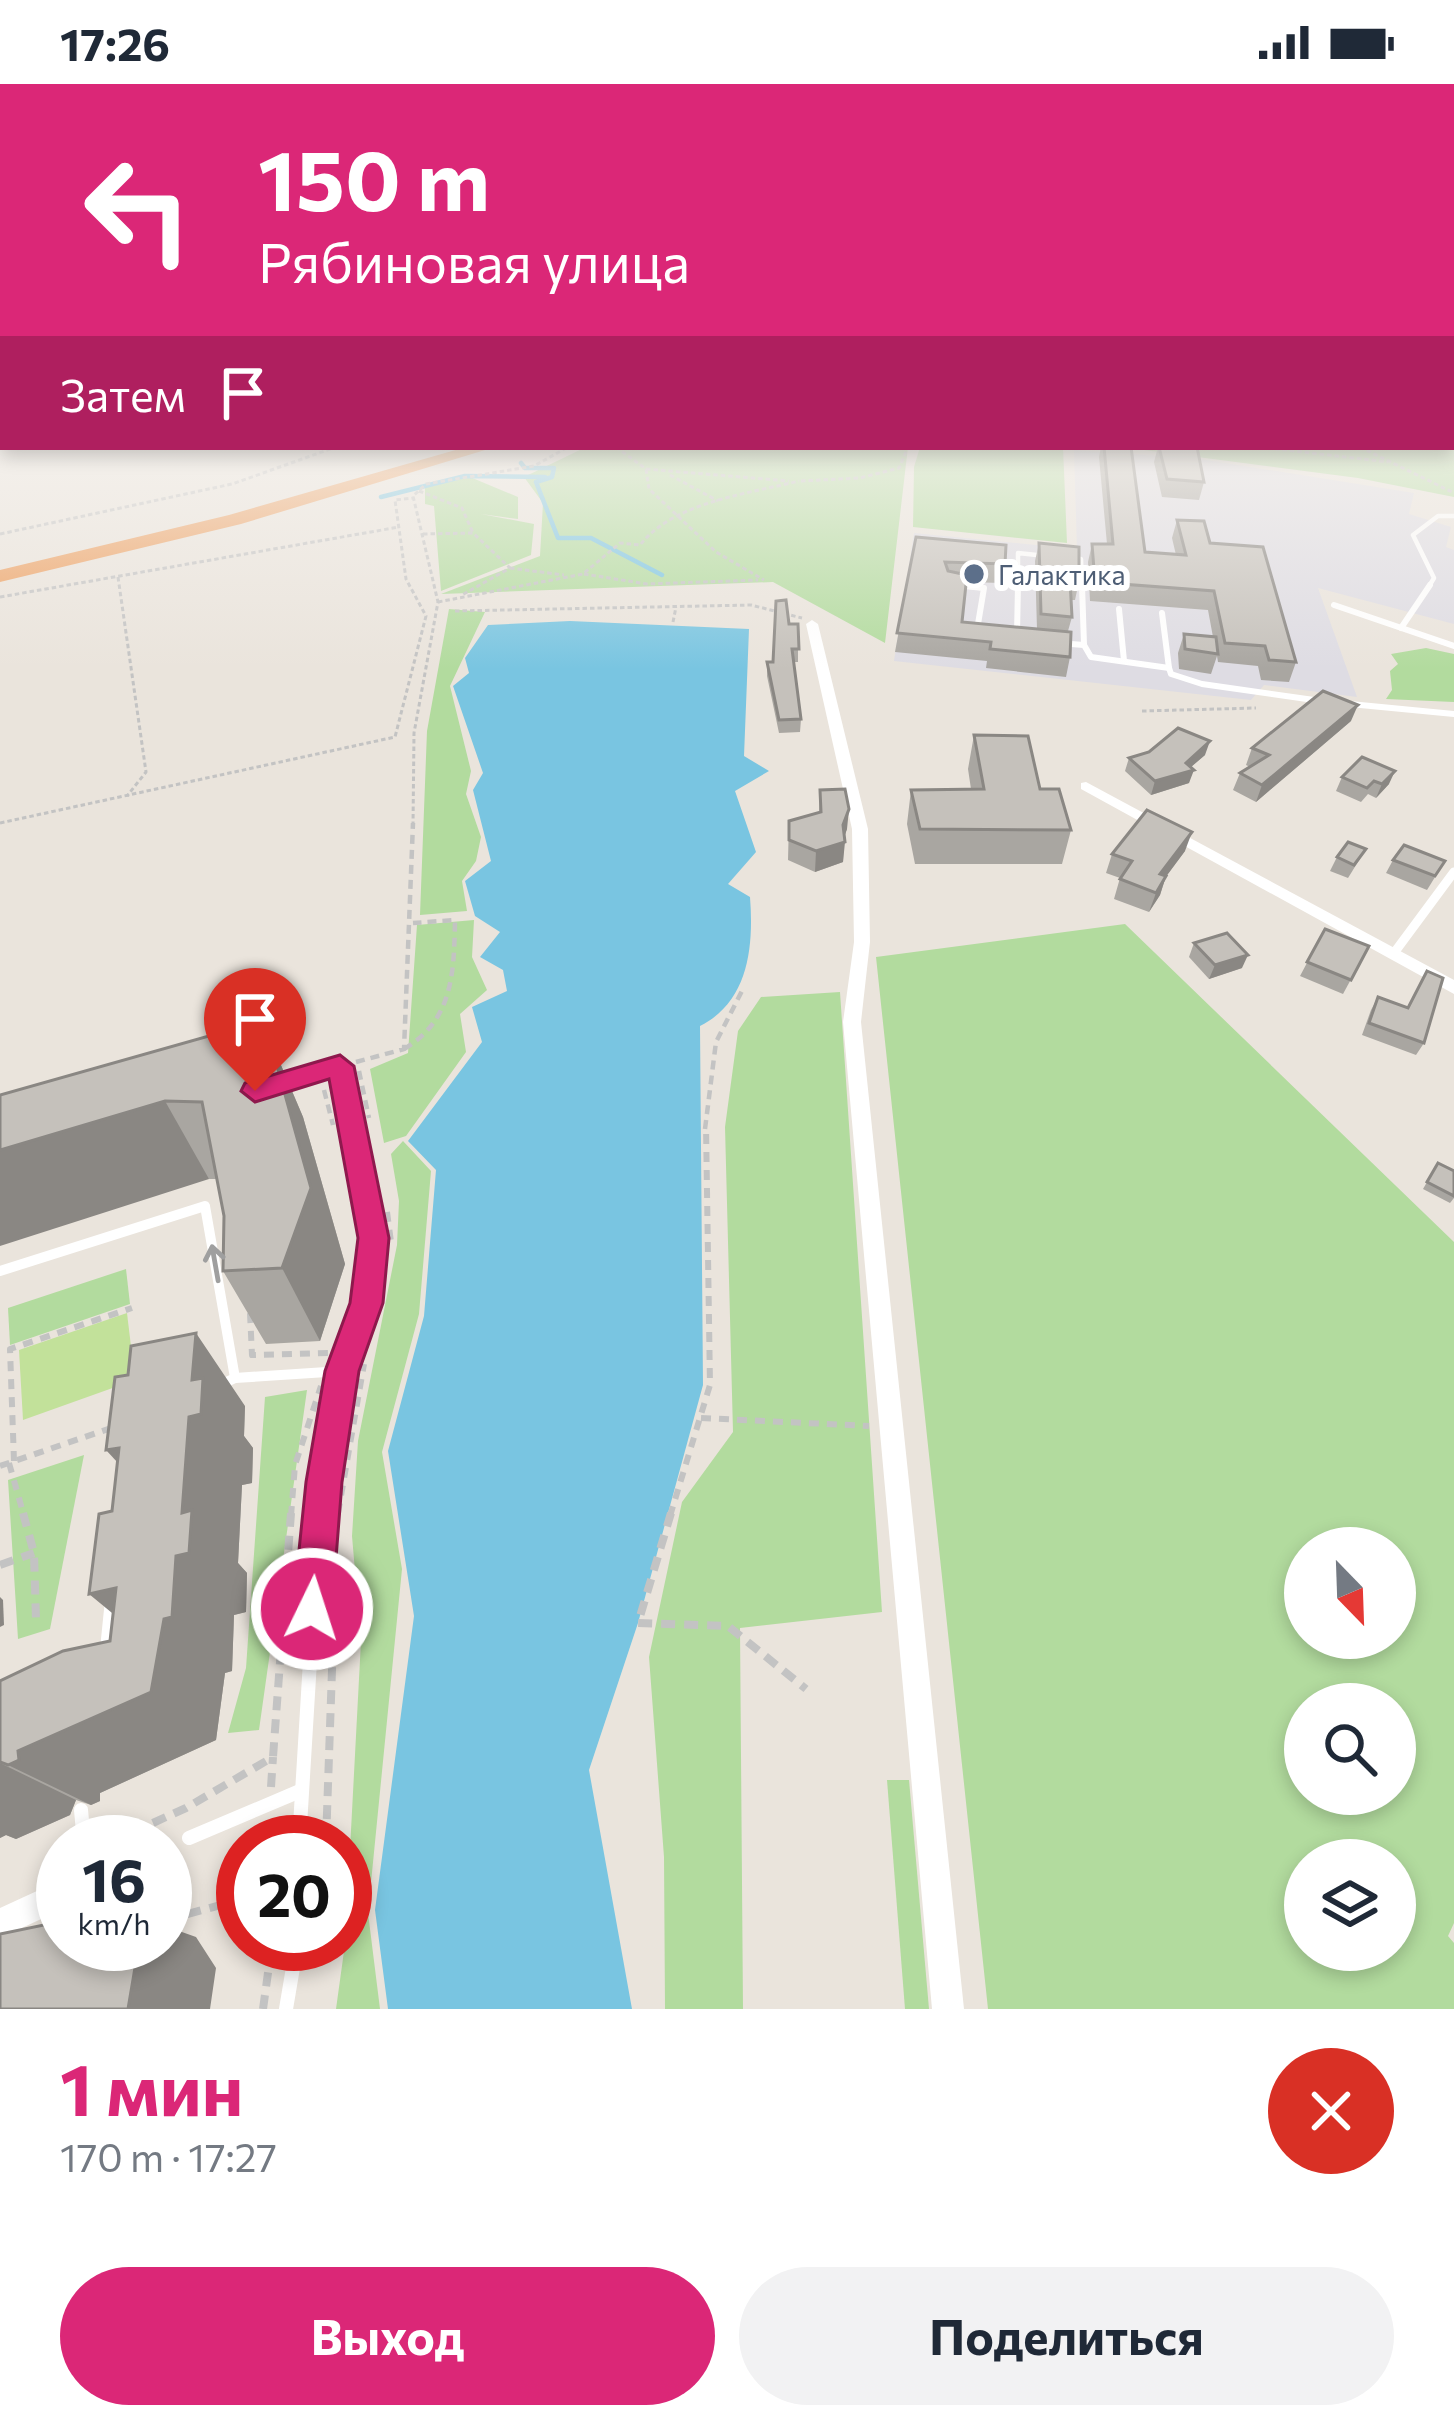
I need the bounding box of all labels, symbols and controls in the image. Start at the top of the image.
text: 17:26 [60,15,170,70]
text: 150 m [258,126,490,228]
icon: left [60,132,216,288]
text: Рябиновая улица [258,228,690,294]
icon: arrive [210,360,276,426]
text: Затем [60,366,186,421]
place label: Галактика [998,558,1126,591]
marker: Галактика [961,561,987,587]
pin [204,968,306,1091]
icon: arrive [222,986,288,1052]
one-way arrow [203,1244,226,1283]
north arrow [1284,1527,1416,1659]
map controls [1284,1527,1416,1971]
position arrow [249,1546,375,1672]
button: search [1284,1683,1416,1815]
speed limit sign: 20 [216,1815,372,1971]
button: layers [1284,1839,1416,1971]
text: 16 [82,1841,146,1914]
text: km/h [78,1904,150,1941]
text: 1 мин [60,2043,243,2131]
button: close [1268,2048,1394,2174]
text: 170 m · 17:27 [60,2132,277,2180]
button: Выход [60,2267,715,2405]
button: Поделиться [739,2267,1394,2405]

